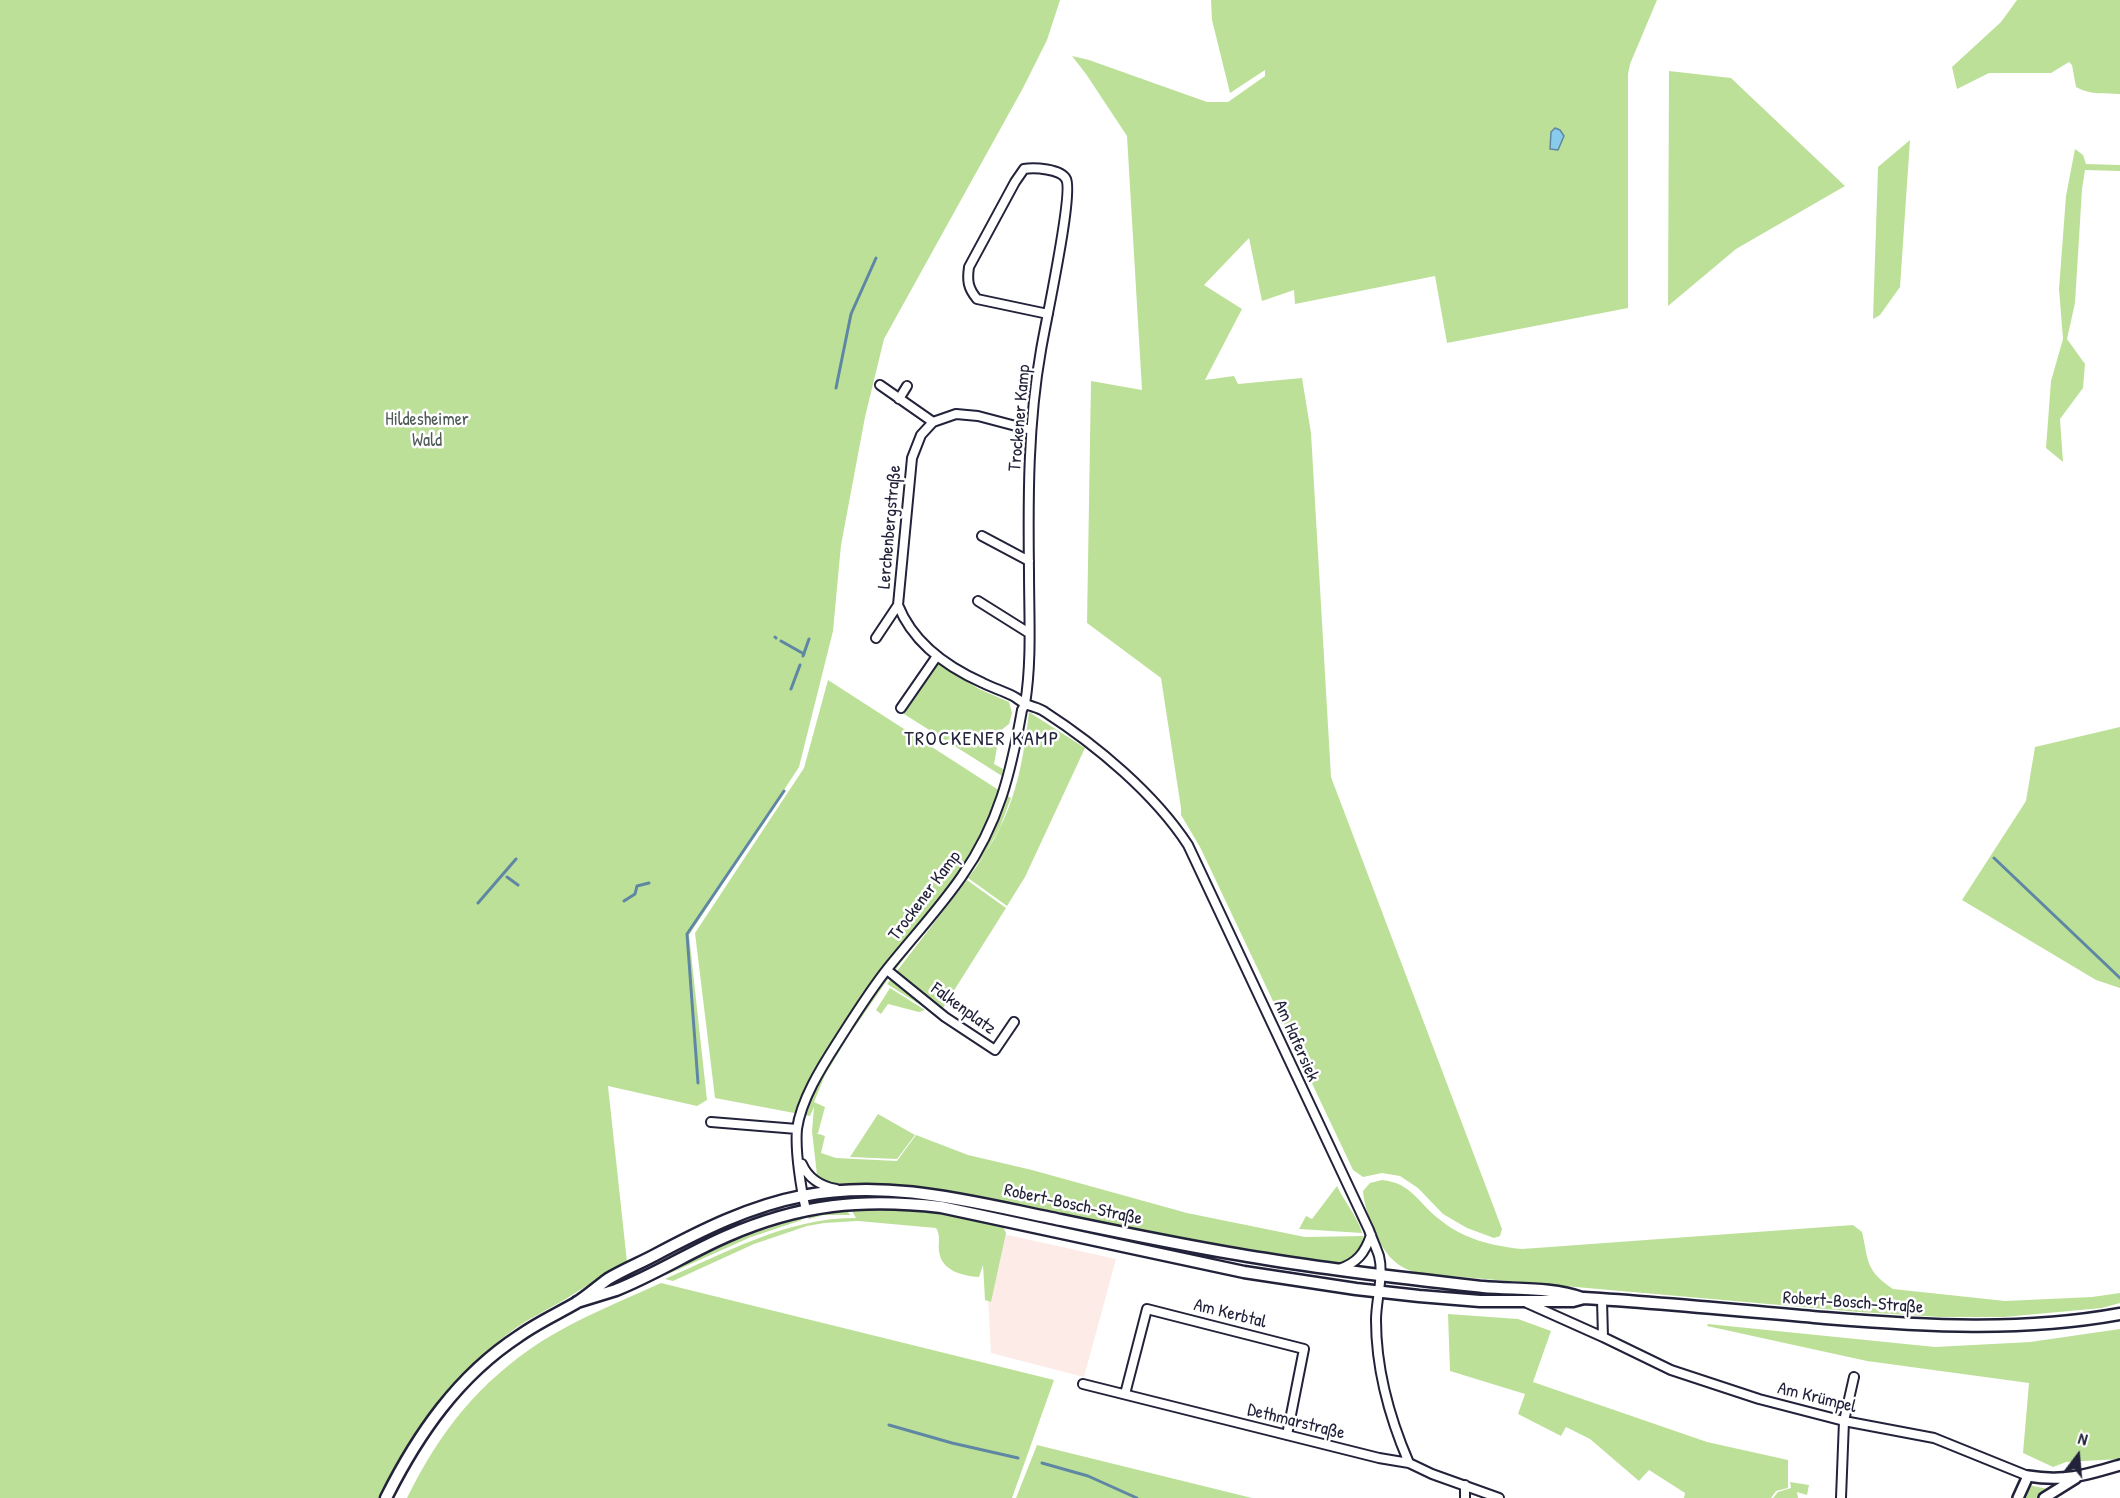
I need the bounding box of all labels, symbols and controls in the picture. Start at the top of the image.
street label: Trockener Kamp [1005,364,1035,472]
park label: Hildesheimer Wald [385,409,469,452]
street label: Lerchenbergstraße [874,464,906,590]
district label: TROCKENER KAMP [904,728,1060,752]
street label: Trockener Kamp [884,847,966,945]
street label: Falkenplatz [926,978,1000,1040]
street label: Am Hafersiek [1268,997,1324,1085]
street label: Robert-Bosch-Straße [1002,1180,1144,1230]
street label: Robert-Bosch-Straße [1782,1287,1924,1319]
street label: Am Kerbtal [1191,1295,1269,1333]
street label: Am Krümpel [1775,1378,1859,1418]
street label: Dethmarstraße [1245,1399,1347,1445]
north arrow [2048,1426,2108,1486]
text: N [2076,1427,2090,1450]

